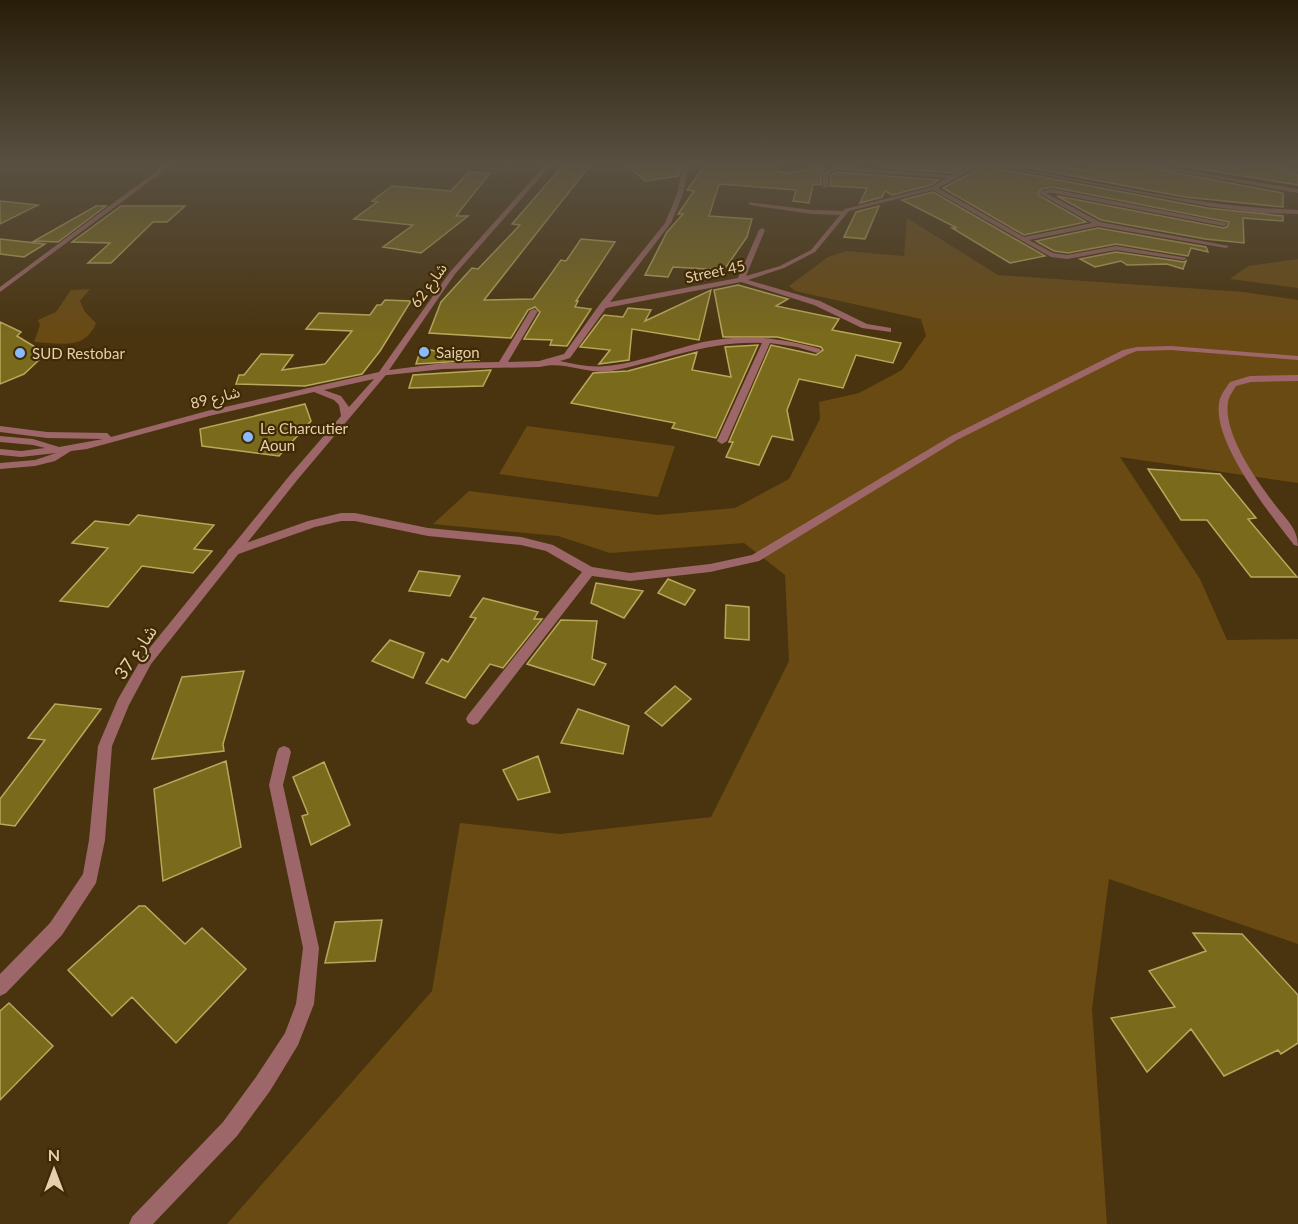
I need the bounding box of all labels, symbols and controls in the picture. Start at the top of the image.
street label: Street 45 [683,256,747,286]
street label: شارع 62 [406,259,453,313]
place label: Saigon [436,343,480,361]
place label: SUD Restobar [32,344,125,362]
marker: Saigon [417,345,431,359]
marker: SUD Restobar [13,346,27,360]
street label: شارع 89 [188,382,243,416]
place label: Le Charcutier Aoun [260,419,349,454]
marker: Le Charcutier Aoun [241,430,255,444]
street label: شارع 37 [109,621,164,686]
north arrow [24,1140,84,1200]
text: N [48,1145,60,1164]

